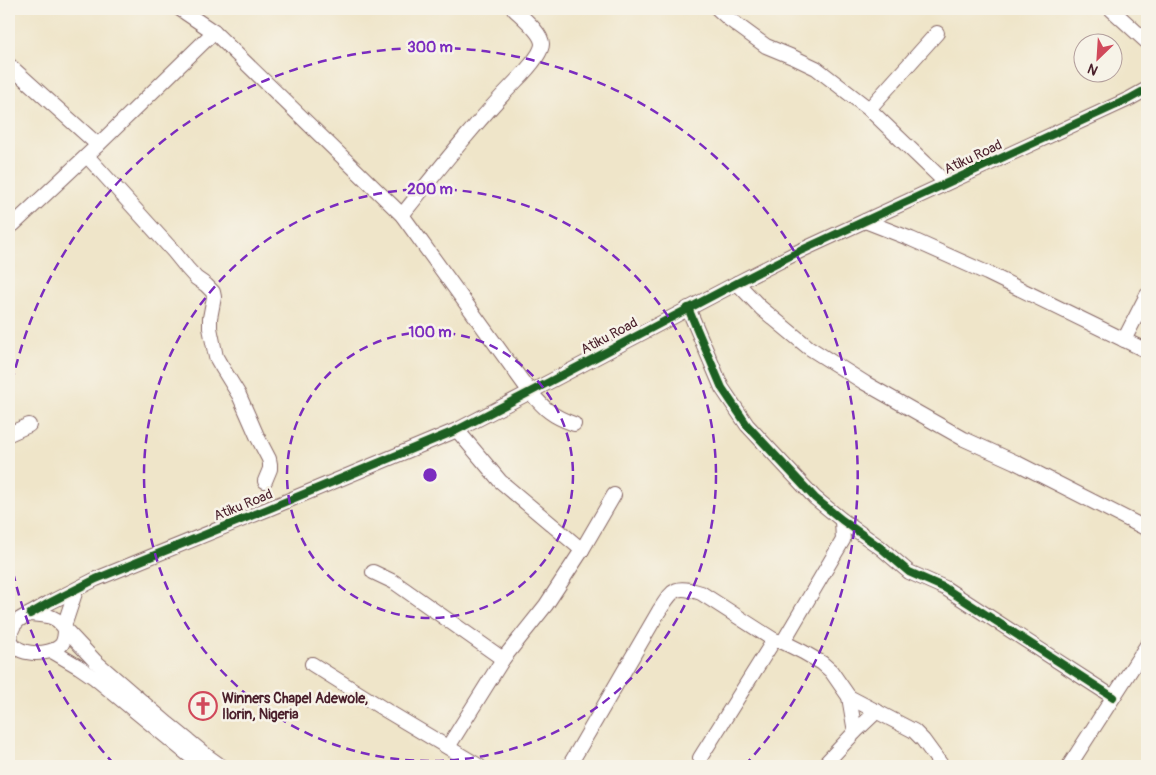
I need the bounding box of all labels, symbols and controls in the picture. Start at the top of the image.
north arrow [1074,32,1124,82]
text: 300 m [407,38,453,57]
text: N [1085,60,1101,79]
street label: Atiku Road [941,136,1005,178]
text: 200 m [407,180,453,199]
street label: Atiku Road [578,314,641,358]
text: 100 m [409,323,451,342]
centre of rings [421,466,439,484]
street label: Atiku Road [211,485,275,525]
place label: Winners Chapel Adewole, Ilorin, Nigeria [222,690,368,723]
church icon: Winners Chapel Adewole, Ilorin, Nigeria [188,691,218,721]

